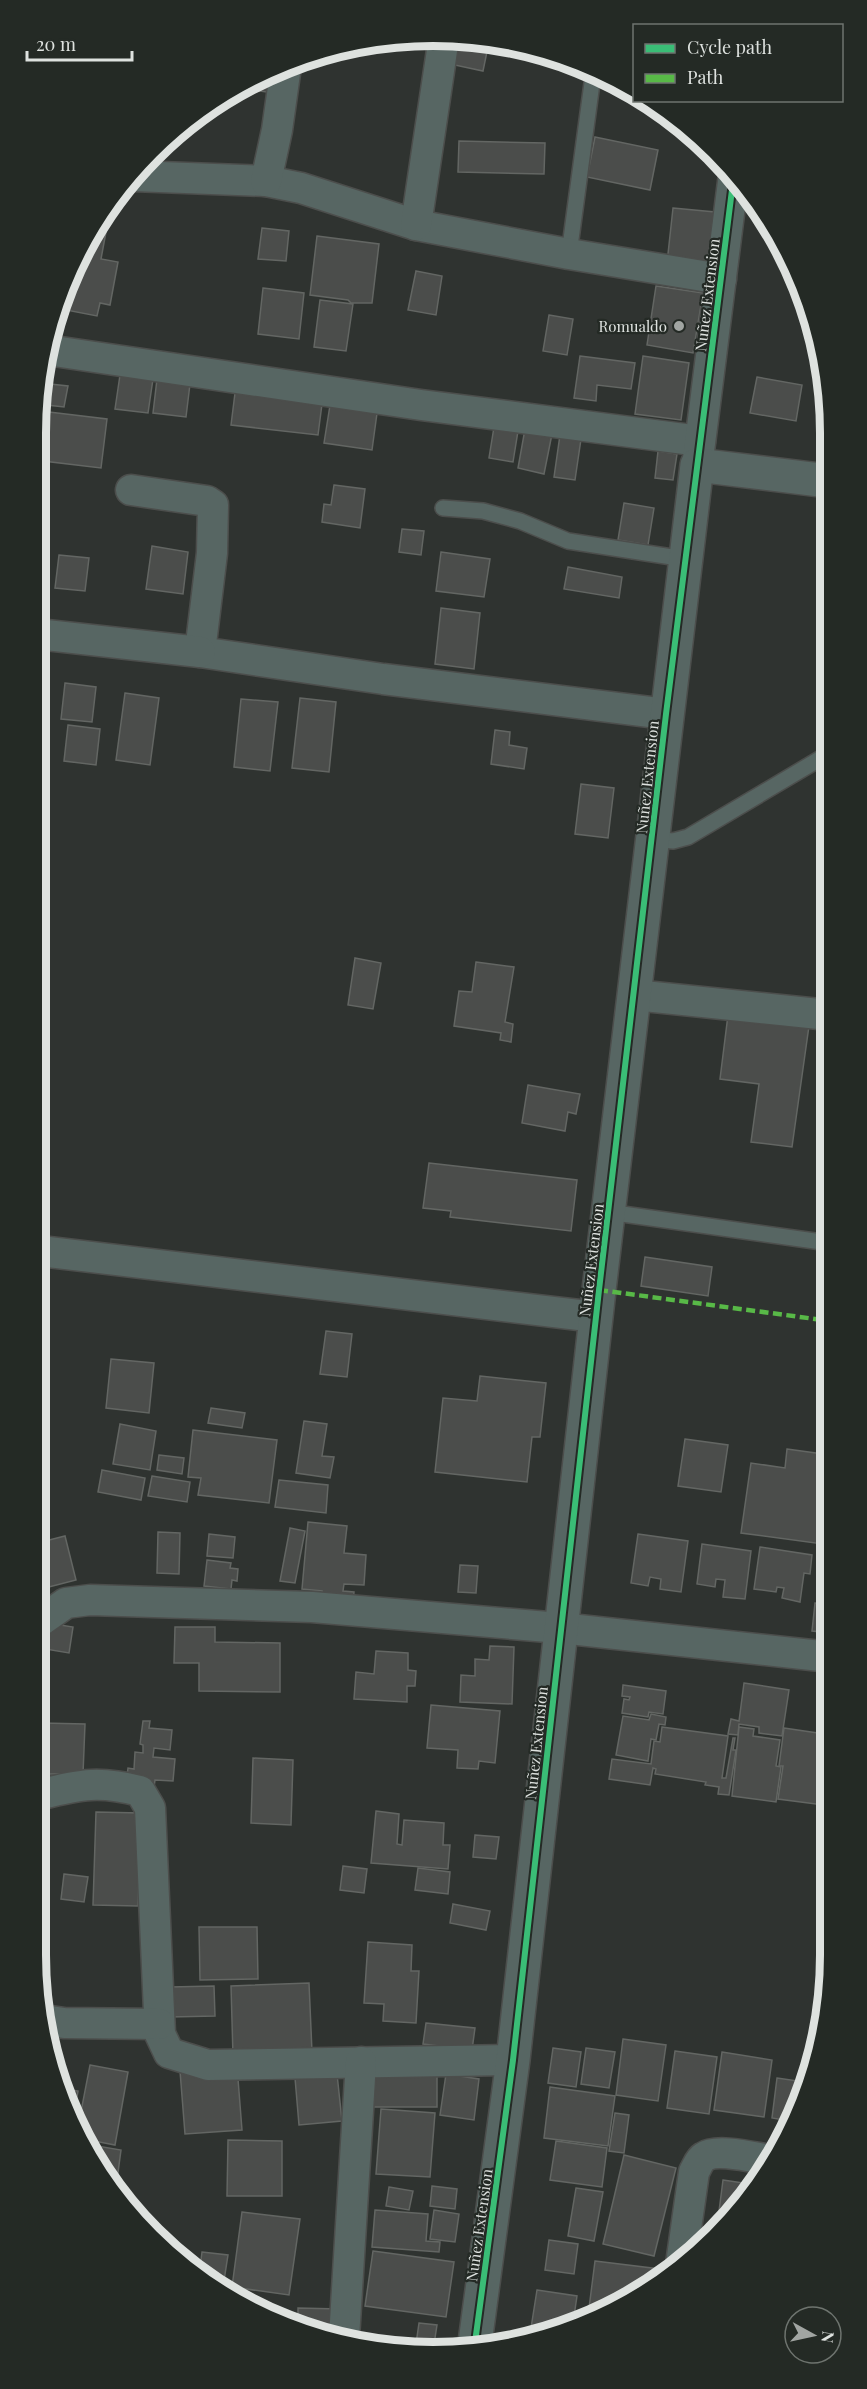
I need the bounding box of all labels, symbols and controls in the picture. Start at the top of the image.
scale bar [27,24,132,62]
legend [633,24,843,102]
text: 20 m [36,32,76,56]
text: Cycle path [687,35,772,59]
text: Path [687,65,724,89]
street label: Nuñez Extension [690,237,724,353]
place label: Romualdo [598,316,667,336]
marker: Romualdo [672,319,686,333]
street label: Nuñez Extension [631,719,663,835]
street label: Nuñez Extension [574,1202,608,1318]
street label: Nuñez Extension [520,1685,552,1801]
street label: Nuñez Extension [461,2167,497,2283]
north arrow [783,2305,843,2365]
text: N [817,2330,840,2345]

